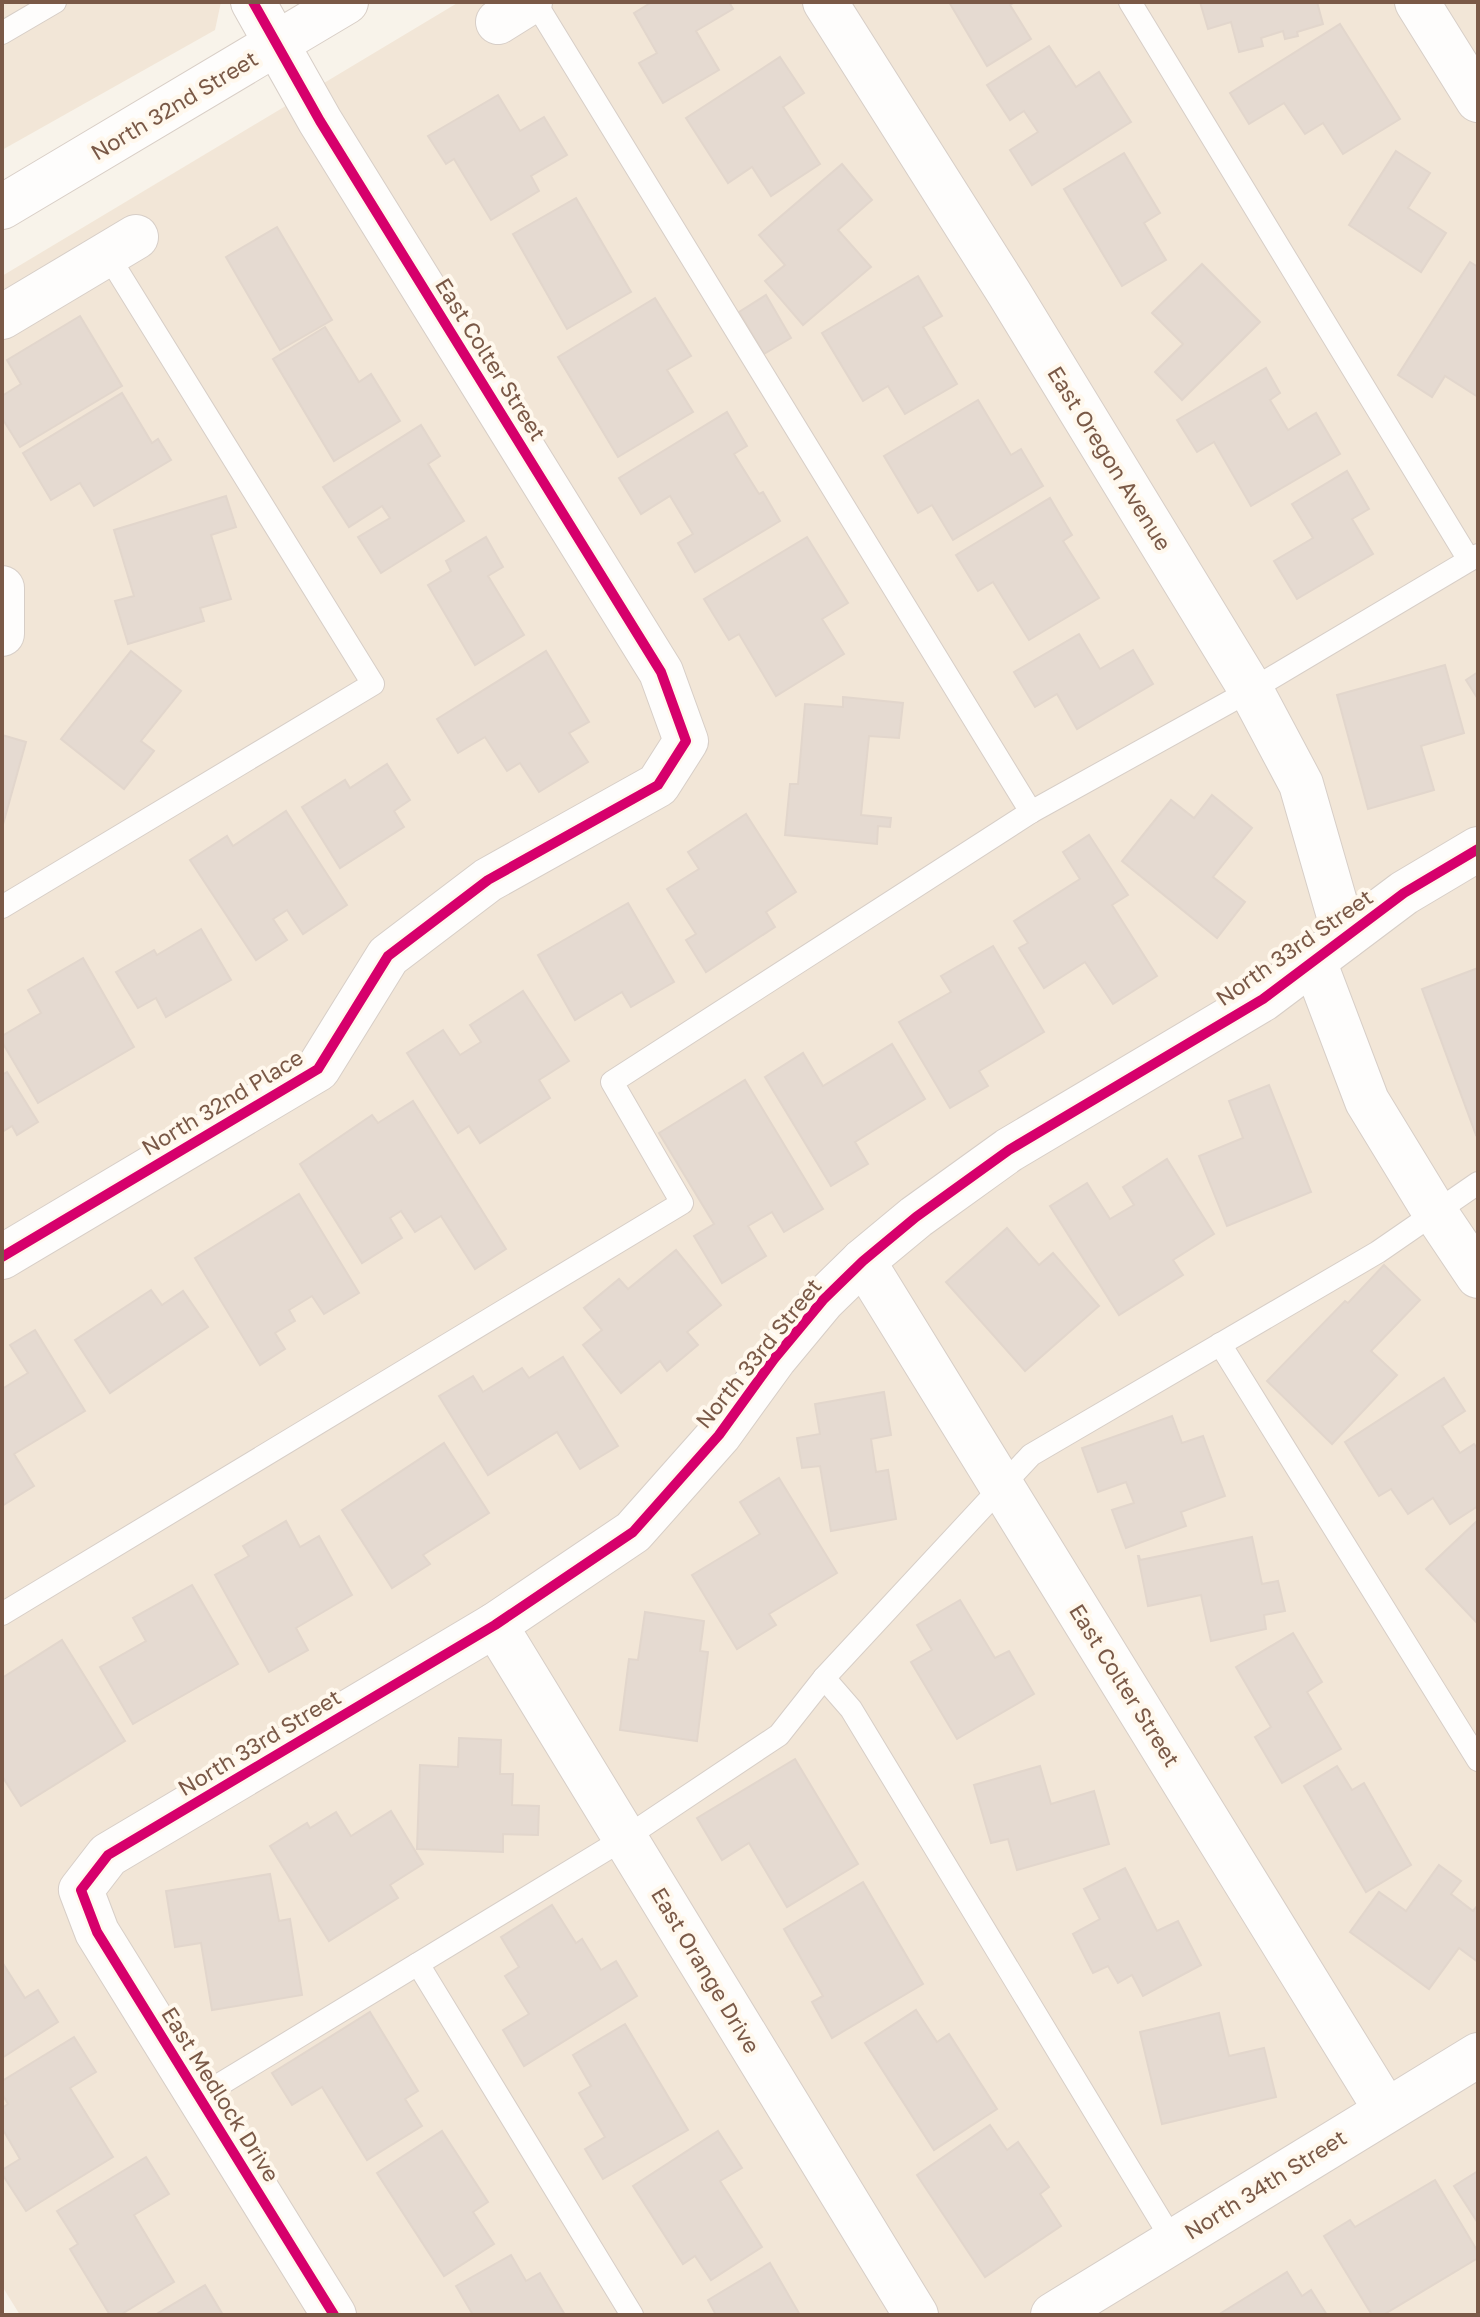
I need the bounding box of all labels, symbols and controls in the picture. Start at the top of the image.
street label: North 32nd Street [86,44,262,166]
street label: East Colter Street [430,273,552,445]
street label: East Oregon Avenue [1042,361,1178,555]
street label: North 33rd Street [1210,883,1378,1011]
street label: North 32nd Place [136,1043,308,1161]
street label: North 33rd Street [689,1273,827,1433]
street label: East Colter Street [1064,1599,1186,1771]
street label: North 33rd Street [173,1683,345,1801]
street label: East Orange Drive [646,1882,766,2058]
street label: East Medlock Drive [156,2002,286,2186]
street label: North 34th Street [1179,2123,1351,2245]

